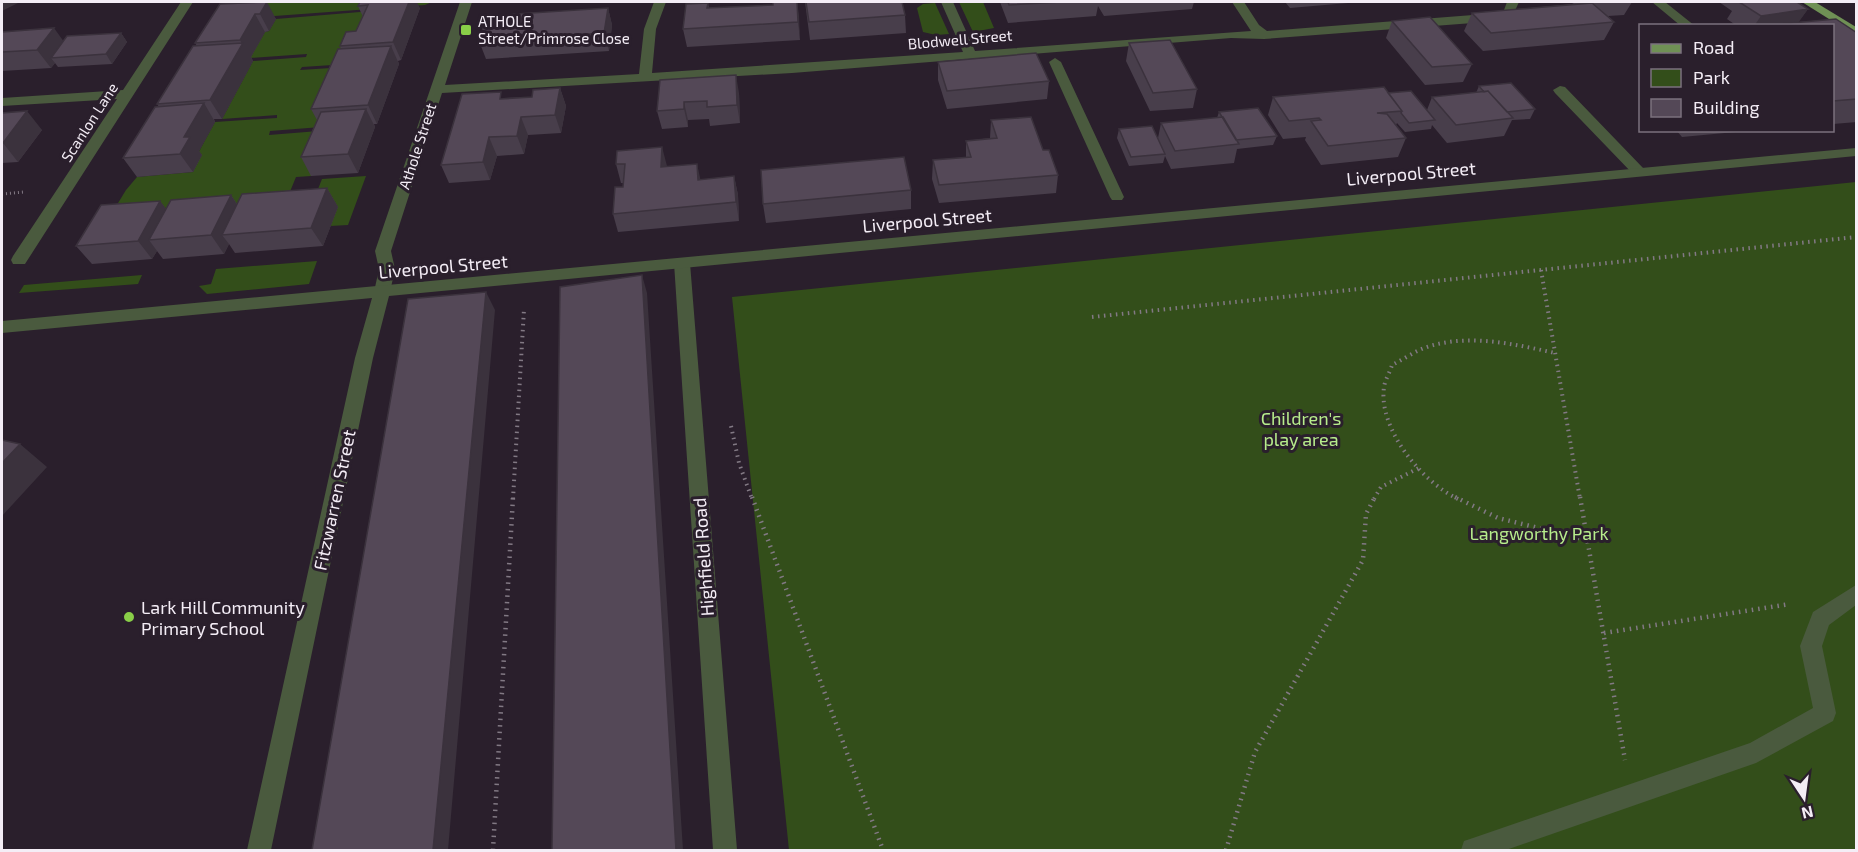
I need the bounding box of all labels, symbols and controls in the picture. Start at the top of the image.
place label: ATHOLE Street/Primrose Close [478,12,630,47]
marker: ATHOLE Street/Primrose Close [459,23,473,37]
legend [1639,24,1834,132]
street label: Blodwell Street [907,25,1013,53]
text: Road [1693,36,1734,58]
text: Park [1693,66,1730,88]
street label: Scanlon Lane [57,79,121,165]
text: Building [1693,96,1760,118]
street label: Athole Street [395,100,440,191]
street label: Liverpool Street [1345,156,1477,190]
street label: Liverpool Street [861,203,993,237]
street label: Liverpool Street [377,249,509,283]
park label: Children's play area [1261,407,1341,450]
street label: Fitzwarren Street [308,428,360,572]
street label: Highfield Road [688,497,718,617]
park label: Langworthy Park [1469,522,1609,544]
place label: Lark Hill Community Primary School [141,596,305,639]
marker: Lark Hill Community Primary School [122,610,136,624]
north arrow [1774,768,1834,828]
text: N [1800,803,1815,824]

